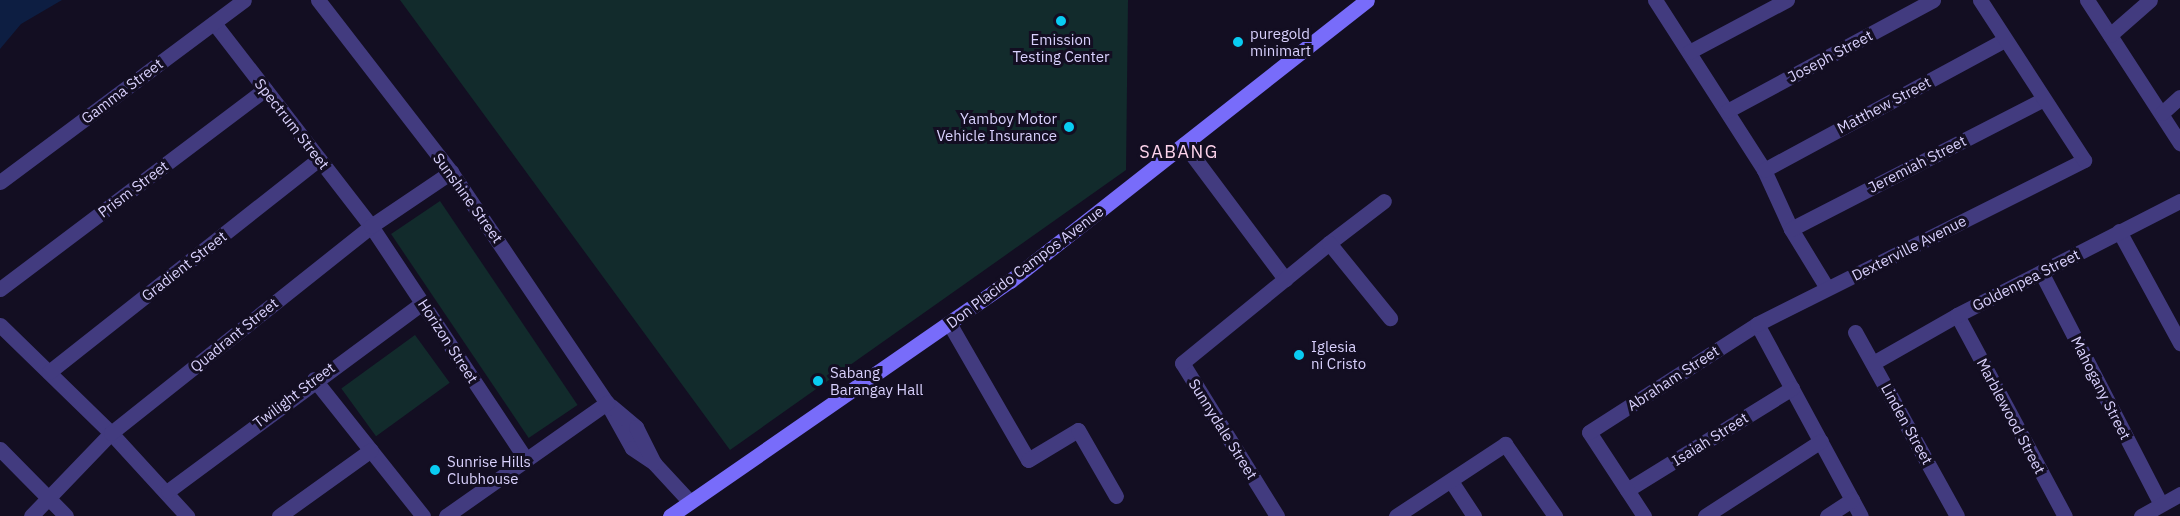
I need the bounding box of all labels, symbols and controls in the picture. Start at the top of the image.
marker: Emission Testing Center [1054,14,1068,28]
place label: puregold minimart [1250,24,1311,59]
street label: Joseph Street [1784,26,1876,86]
place label: Emission Testing Center [1012,30,1110,65]
marker: puregold minimart [1231,35,1245,49]
street label: Gamma Street [78,55,166,127]
street label: Matthew Street [1834,73,1934,137]
street label: Spectrum Street [251,75,333,173]
place label: Yamboy Motor Vehicle Insurance [936,109,1057,144]
marker: Yamboy Motor Vehicle Insurance [1062,120,1076,134]
street label: Jeremiah Street [1865,132,1969,196]
district label: SABANG [1139,141,1219,163]
street label: Sunshine Street [429,150,507,246]
street label: Prism Street [94,157,172,221]
street label: Don Placido Campos Avenue [943,202,1107,332]
street label: Dexterville Avenue [1849,211,1969,285]
street label: Gradient Street [138,227,230,305]
street label: Goldenpea Street [1969,245,2083,315]
street label: Quadrant Street [186,294,282,376]
street label: Horizon Street [414,296,482,386]
street label: Mahogany Street [2067,333,2135,443]
place label: Iglesia ni Cristo [1311,337,1366,372]
street label: Abraham Street [1624,342,1722,414]
marker: Iglesia ni Cristo [1292,348,1306,362]
street label: Marblewood Street [1973,355,2049,477]
street label: Twilight Street [250,358,338,432]
place label: Sabang Barangay Hall [830,363,923,398]
marker: Sabang Barangay Hall [811,374,825,388]
street label: Sunnydale Street [1185,375,1261,483]
street label: Linden Street [1877,380,1937,468]
street label: Isaiah Street [1669,409,1751,469]
place label: Sunrise Hills Clubhouse [447,452,531,487]
marker: Sunrise Hills Clubhouse [428,463,442,477]

